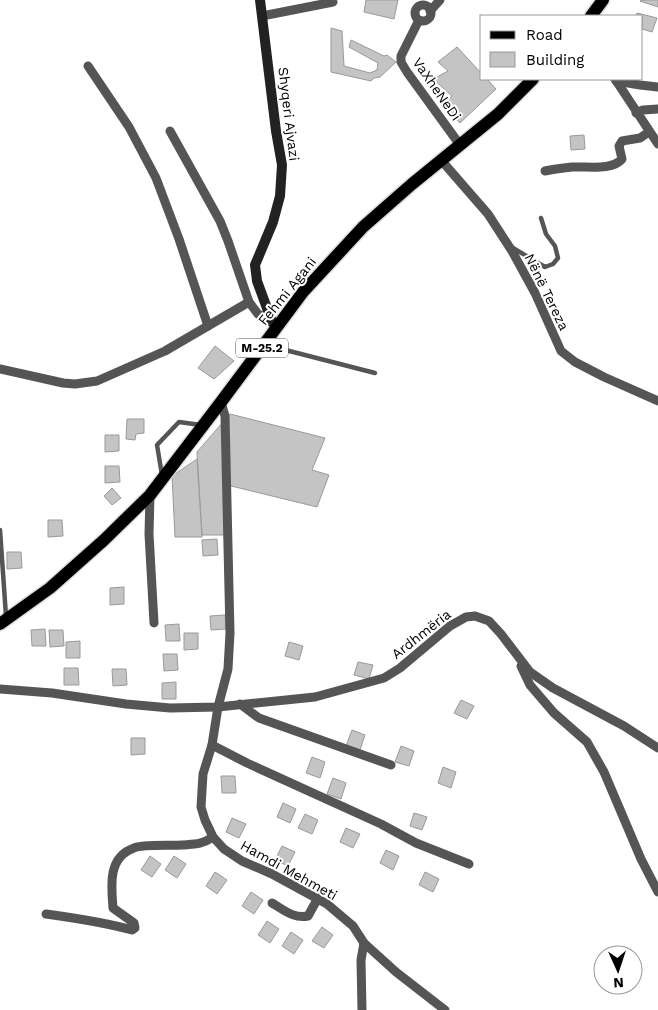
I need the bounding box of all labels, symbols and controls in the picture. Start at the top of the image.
legend [480,15,643,80]
text: Road [526,26,563,44]
text: Building [526,51,584,69]
street label: VaXheNeDi [409,54,465,124]
street label: Shyqeri Ajvazi [275,66,303,162]
street label: Nënë Tereza [522,251,572,333]
street label: Fehmi Agani [255,254,319,328]
road number: M-25.2 [236,338,288,358]
street label: Ardhmëria [388,606,454,662]
street label: Hamdi Mehmeti [238,837,340,903]
north arrow [593,945,643,995]
text: N [613,975,624,991]

